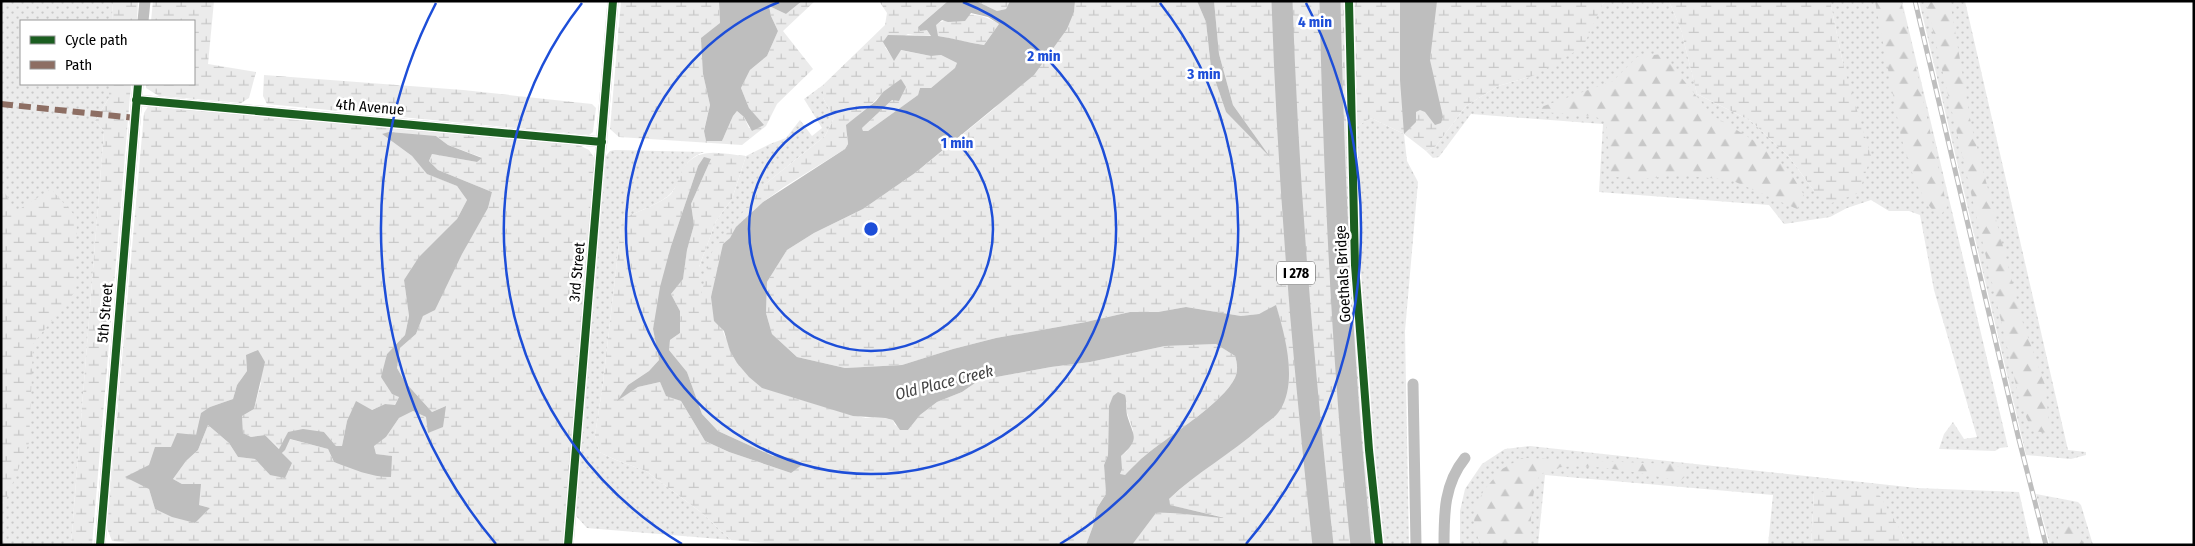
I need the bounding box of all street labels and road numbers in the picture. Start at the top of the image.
street label: 4th Avenue [335,95,405,119]
street label: Goethals Bridge [1331,225,1355,323]
street label: 3rd Street [565,241,589,303]
road number: I 278 [1277,262,1315,284]
street label: 5th Street [93,282,117,344]

